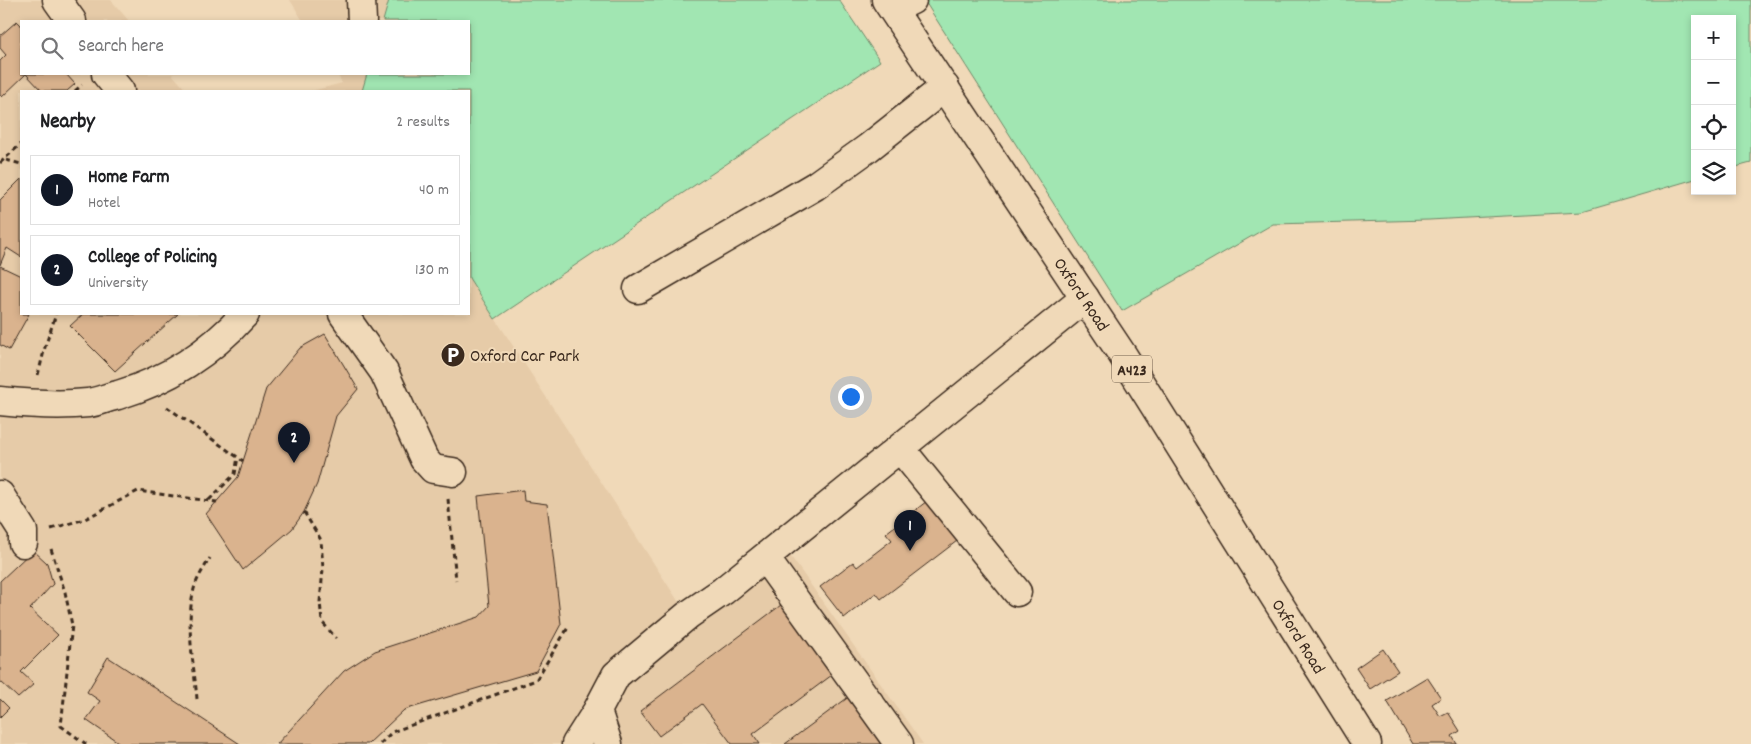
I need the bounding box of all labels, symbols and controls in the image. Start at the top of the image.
map controls [1691,15,1736,195]
button: + [1691,15,1736,60]
search box [20,20,470,75]
icon: search [38,34,66,62]
text: Search here [78,34,164,61]
button: − [1691,60,1736,105]
button: locate [1691,105,1736,150]
text: Nearby [40,108,95,138]
text: 2 results [396,111,450,134]
button: layers [1691,150,1736,195]
text: Home Farm [88,165,169,192]
text: 1 [55,179,59,202]
text: 40 m [419,179,449,202]
text: Hotel [88,192,120,215]
text: College of Policing [88,245,217,272]
street label: Oxford Road [1046,253,1114,337]
text: 2 [54,259,61,282]
text: 130 m [415,259,449,282]
text: University [88,272,148,295]
parking icon: Oxford Car Park [440,342,466,368]
place label: Oxford Car Park [470,345,579,370]
road number: A423 [1112,356,1152,382]
your location [838,384,864,410]
pin: 2 [278,422,310,463]
pin: 1 [894,510,926,551]
street label: Oxford Road [1264,595,1330,680]

